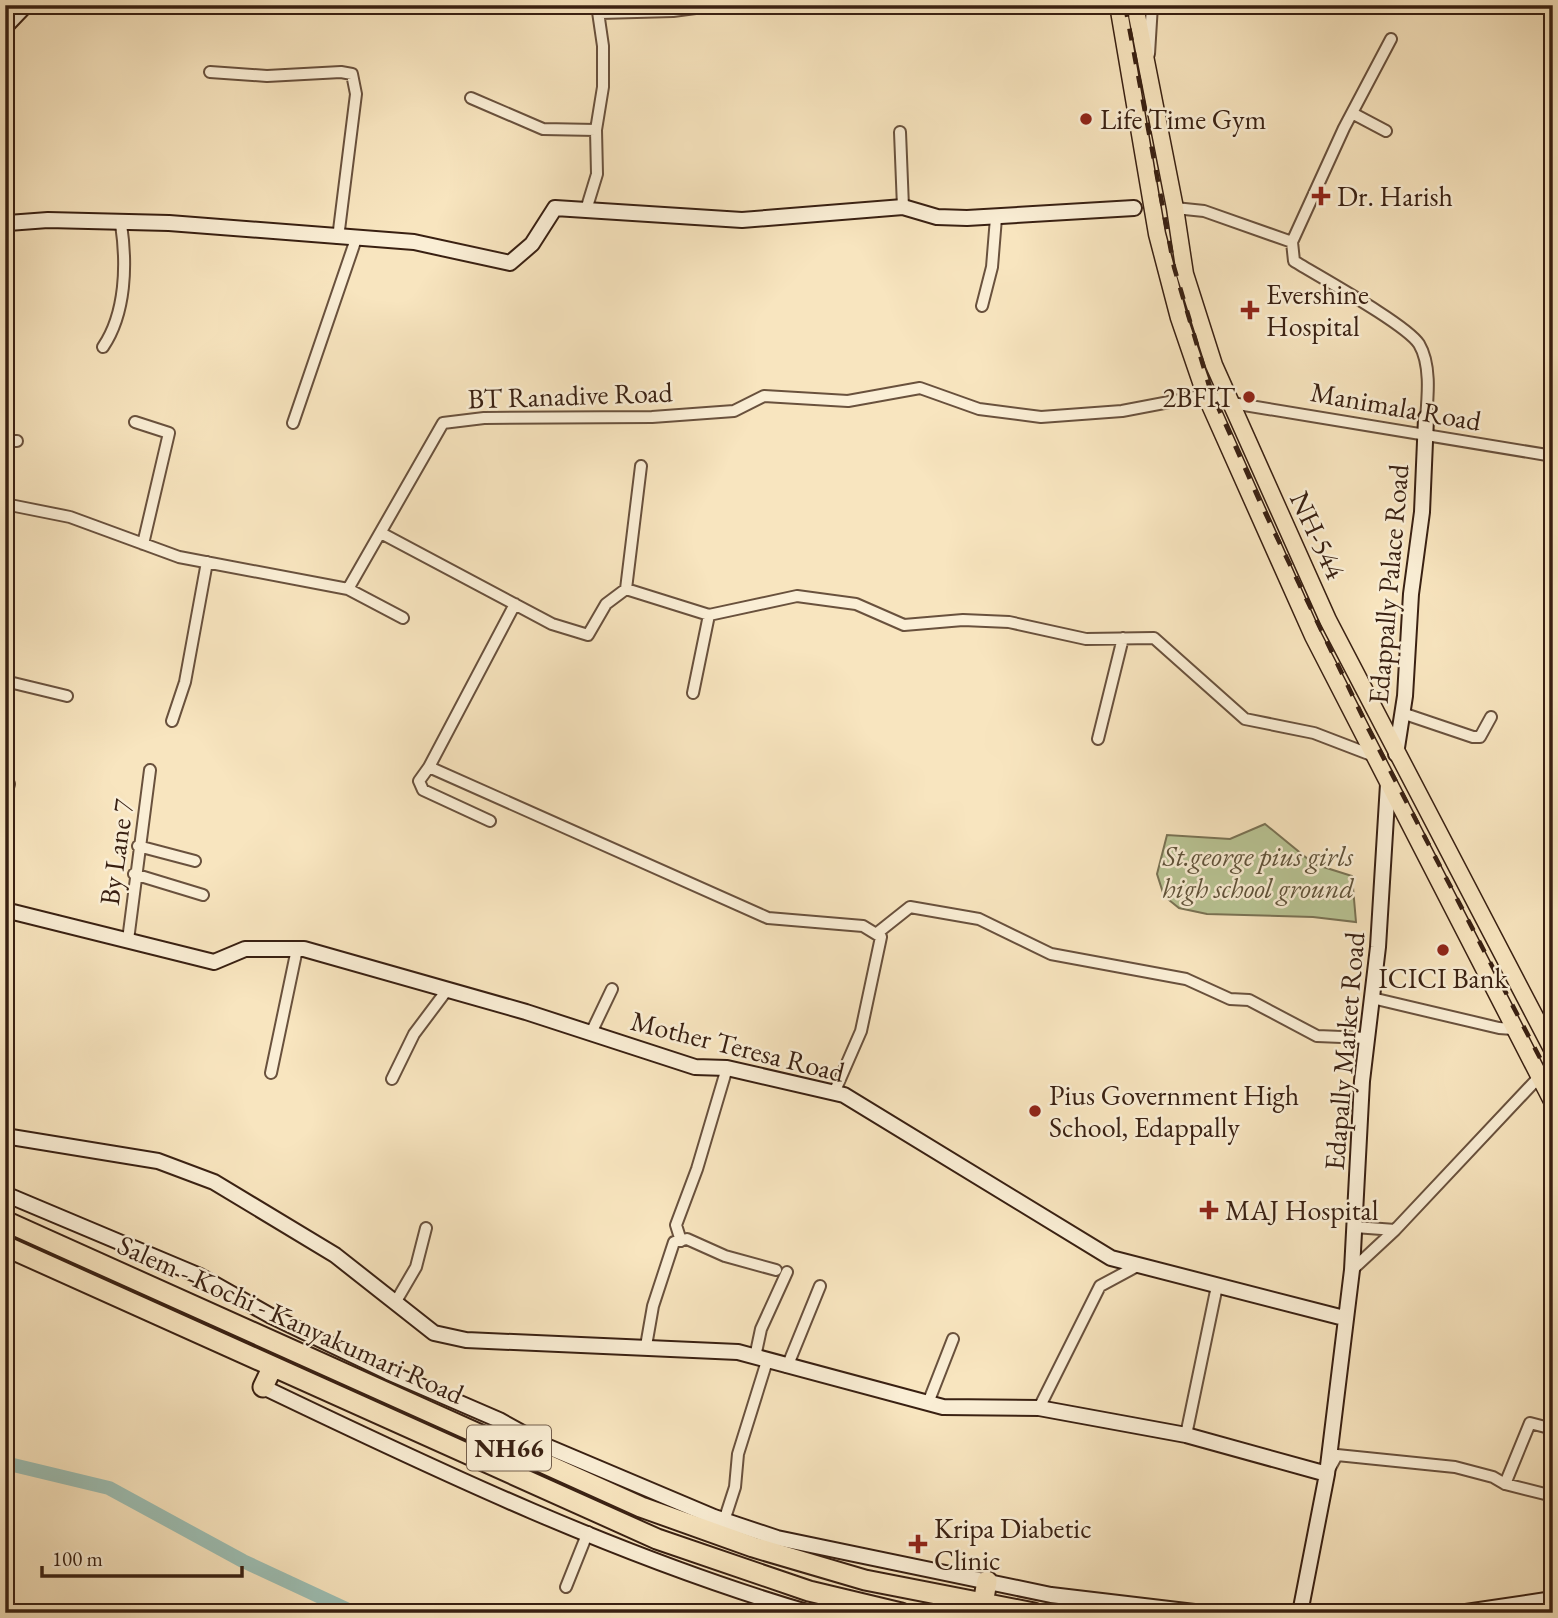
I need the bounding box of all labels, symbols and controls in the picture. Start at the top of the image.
place label: Life Time Gym [1100,101,1267,137]
marker: Life Time Gym [1078,111,1094,127]
place label: Dr. Harish [1337,178,1453,214]
marker: Dr. Harish [1311,186,1331,206]
place label: Evershine Hospital [1266,276,1369,344]
marker: Evershine Hospital [1240,300,1260,320]
street label: BT Ranadive Road [467,373,674,417]
street label: Manimala Road [1308,373,1485,439]
place label: 2BFIT [1163,379,1235,415]
marker: 2BFIT [1241,389,1257,405]
street label: Edappally Palace Road [1360,462,1416,705]
street label: NH-544 [1282,485,1354,585]
street label: By Lane 7 [91,796,141,907]
park label: St.george pius girls high school ground [1162,838,1355,906]
street label: Edapally Market Road [1316,929,1372,1172]
marker: ICICI Bank [1435,942,1451,958]
place label: ICICI Bank [1378,960,1509,996]
street label: Mother Teresa Road [627,1002,849,1090]
place label: Pius Government High School, Edappally [1049,1077,1299,1145]
marker: Pius Government High School, Edappally [1027,1103,1043,1119]
place label: MAJ Hospital [1225,1192,1379,1228]
marker: MAJ Hospital [1199,1200,1219,1220]
street label: Salem - Kochi - Kanyakumari Road [112,1226,470,1412]
road number: NH66 [467,1426,551,1470]
place label: Kripa Diabetic Clinic [934,1510,1092,1578]
scale bar [42,1534,242,1578]
marker: Kripa Diabetic Clinic [908,1534,928,1554]
text: 100 m [52,1545,103,1572]

